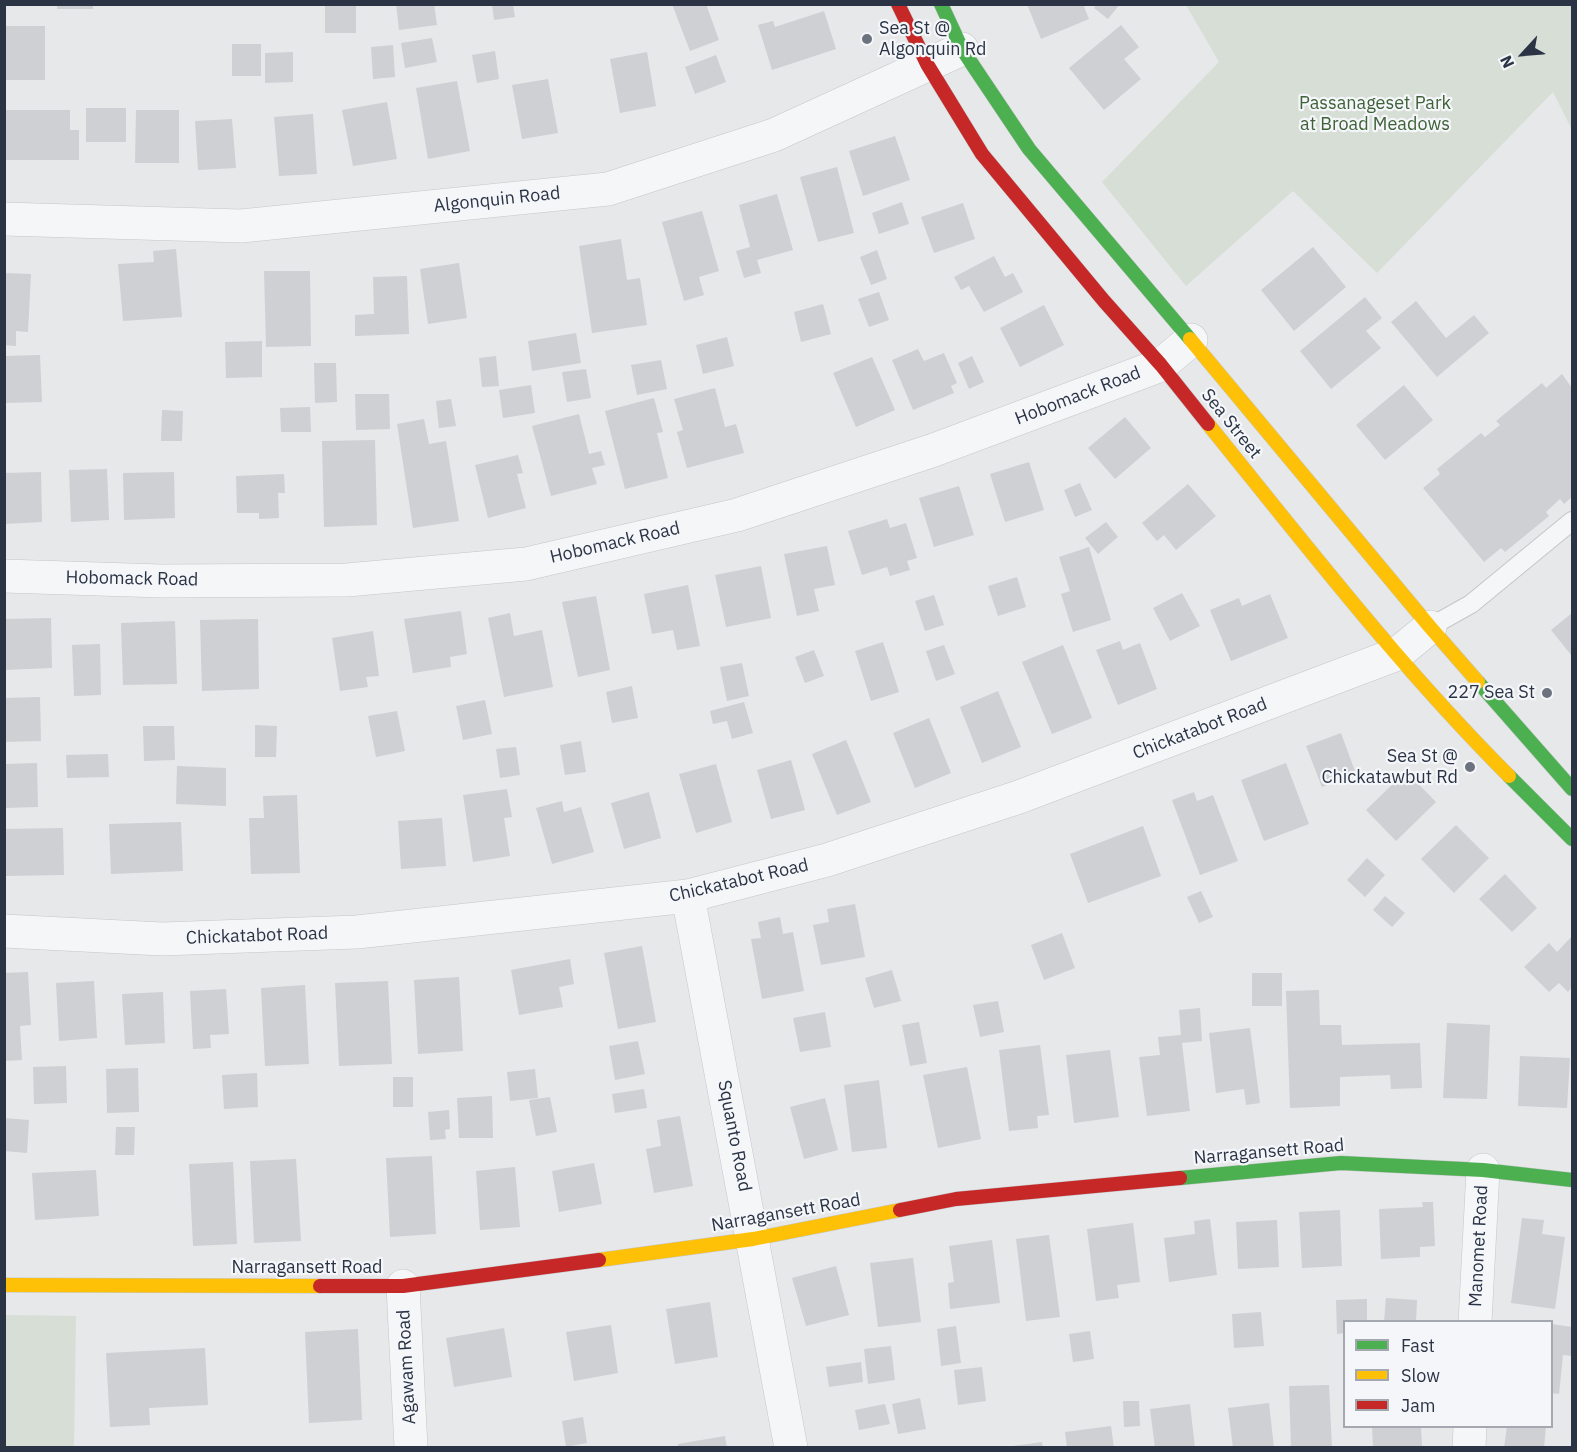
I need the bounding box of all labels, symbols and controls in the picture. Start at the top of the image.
place label: Sea St @ Algonquin Rd [879,18,986,60]
north arrow [1493,24,1553,84]
marker: Sea St @ Algonquin Rd [860,32,874,46]
text: N [1495,52,1518,71]
park label: Passanageset Park at Broad Meadows [1299,93,1451,136]
street label: Algonquin Road [433,183,561,217]
street label: Hobomack Road [1012,362,1144,430]
street label: Sea Street [1196,385,1266,463]
street label: Hobomack Road [548,518,682,568]
street label: Hobomack Road [65,567,199,591]
place label: 227 Sea St [1447,682,1535,704]
marker: 227 Sea St [1540,686,1554,700]
street label: Chickatabot Road [1130,693,1270,765]
place label: Sea St @ Chickatawbut Rd [1321,746,1458,789]
marker: Sea St @ Chickatawbut Rd [1463,760,1477,774]
street label: Chickatabot Road [667,854,811,908]
street label: Chickatabot Road [185,923,329,949]
street label: Squanto Road [713,1079,755,1193]
street label: Narragansett Road [1193,1135,1345,1169]
street label: Manomet Road [1465,1184,1493,1308]
street label: Narragansett Road [710,1189,862,1237]
street label: Narragansett Road [231,1257,383,1279]
street label: Agawam Road [393,1309,421,1425]
legend [1343,1320,1553,1428]
text: Fast [1401,1334,1435,1357]
text: Slow [1401,1364,1440,1387]
text: Jam [1401,1394,1436,1417]

